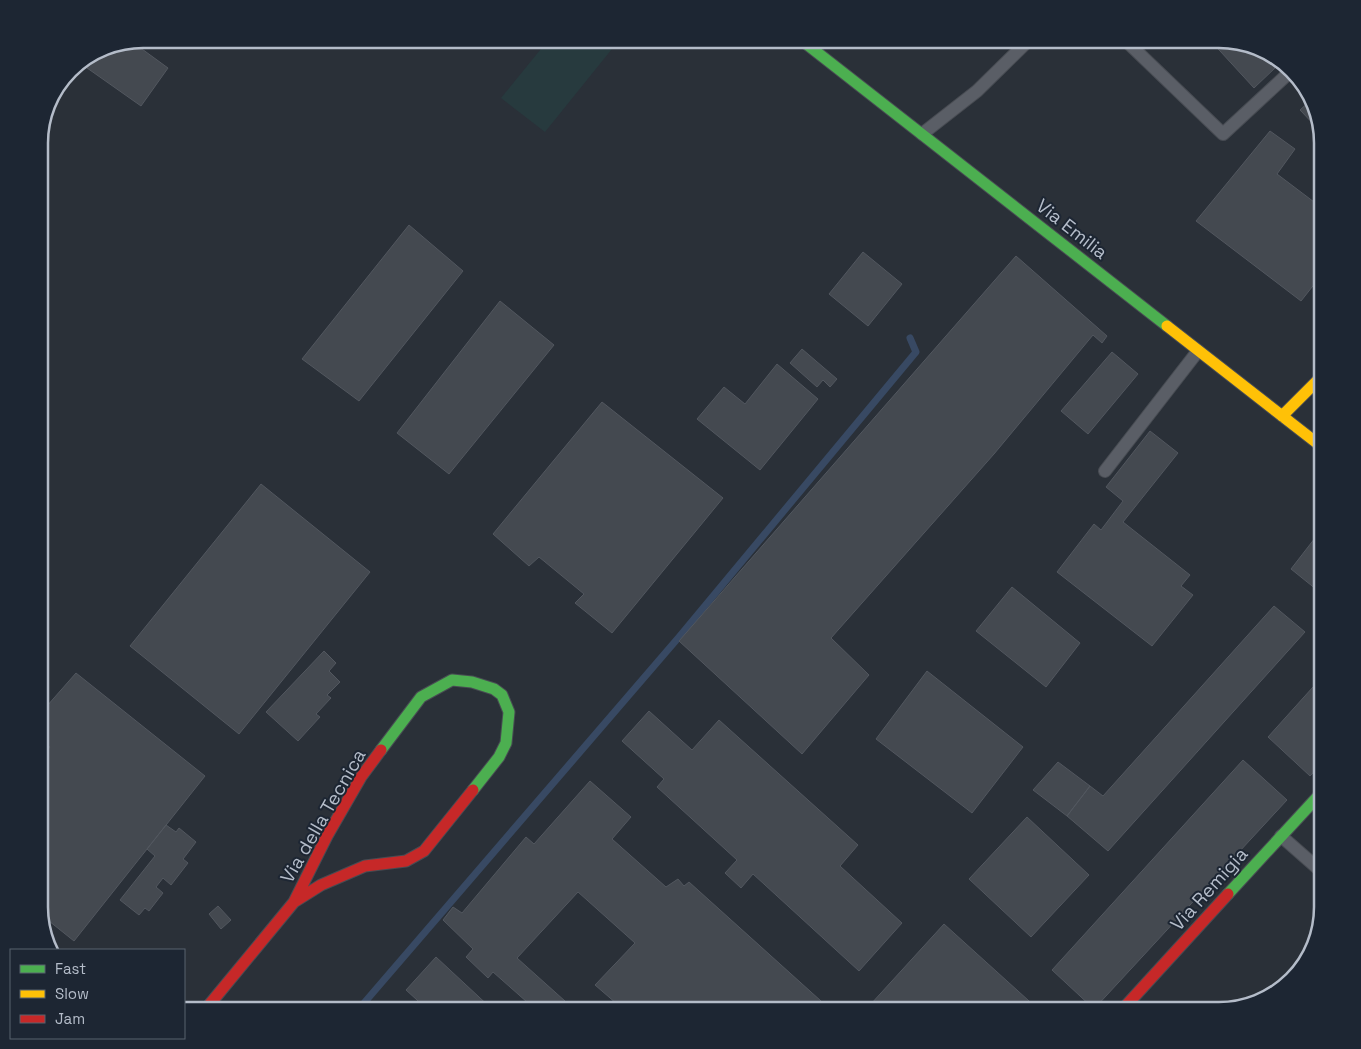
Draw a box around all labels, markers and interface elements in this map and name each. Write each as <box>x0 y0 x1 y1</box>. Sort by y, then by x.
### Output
street label: Via Emilia <box>1031 193 1113 265</box>
street label: Via della Tecnica <box>274 744 372 888</box>
street label: Via Remigia <box>1165 842 1253 936</box>
legend <box>10 949 185 1039</box>
text: Fast <box>55 959 86 978</box>
text: Slow <box>55 984 89 1003</box>
text: Jam <box>55 1009 85 1028</box>

